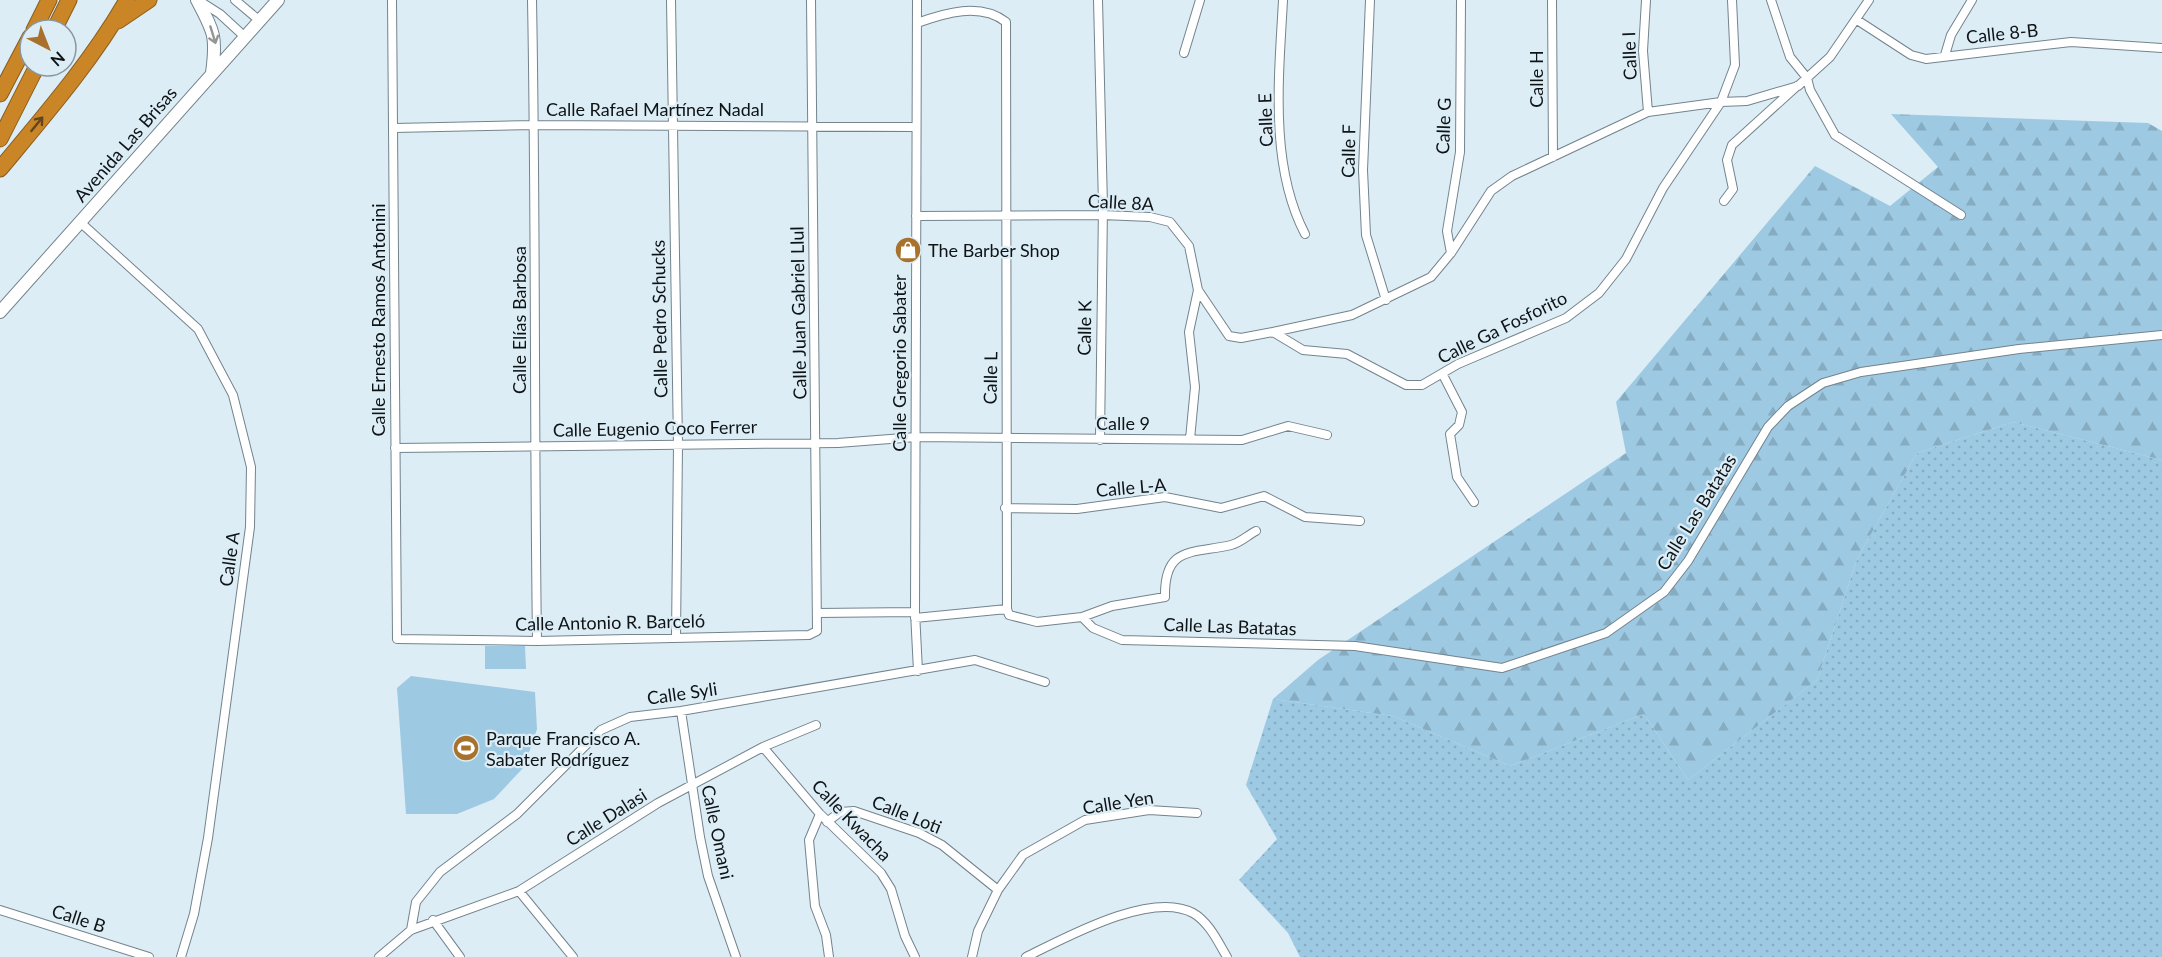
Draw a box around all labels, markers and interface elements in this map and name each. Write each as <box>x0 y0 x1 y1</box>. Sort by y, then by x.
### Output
north arrow <box>18 18 78 78</box>
street label: Calle 8-B <box>1965 18 2039 48</box>
one-way arrow <box>208 25 219 44</box>
street label: Calle I <box>1617 31 1641 81</box>
text: N <box>47 48 69 71</box>
street label: Calle H <box>1525 50 1547 108</box>
street label: Avenida Las Brisas <box>69 82 181 206</box>
street label: Calle E <box>1253 93 1277 147</box>
street label: Calle G <box>1431 97 1455 155</box>
street label: Calle Rafael Martínez Nadal <box>546 98 764 120</box>
one-way arrow <box>31 116 44 132</box>
street label: Calle F <box>1337 124 1359 178</box>
street label: Calle 8A <box>1087 189 1155 215</box>
street label: Calle Ernesto Ramos Antonini <box>367 203 389 437</box>
street label: Calle Juan Gabriel Llul <box>785 226 811 400</box>
shop icon: The Barber Shop <box>893 235 923 265</box>
street label: Calle Pedro Schucks <box>647 239 671 398</box>
place label: The Barber Shop <box>928 239 1060 261</box>
street label: Calle Elías Barbosa <box>508 246 530 394</box>
street label: Calle Gregorio Sabater <box>888 274 910 452</box>
street label: Calle Ga Fosforito <box>1434 286 1570 368</box>
street label: Calle K <box>1073 300 1095 356</box>
street label: Calle L <box>979 351 1001 405</box>
street label: Calle 9 <box>1096 412 1150 434</box>
street label: Calle Eugenio Coco Ferrer <box>553 415 758 441</box>
street label: Calle Las Batatas <box>1651 450 1741 574</box>
street label: Calle L-A <box>1095 473 1168 501</box>
street label: Calle A <box>214 529 244 588</box>
street label: Calle Antonio R. Barceló <box>515 609 705 635</box>
street label: Calle Las Batatas <box>1163 613 1297 639</box>
street label: Calle Syli <box>645 677 719 709</box>
place label: Parque Francisco A. Sabater Rodríguez <box>486 727 641 770</box>
sports icon: Parque Francisco A. Sabater Rodríguez <box>451 733 481 763</box>
street label: Calle Kwacha <box>807 774 897 866</box>
street label: Calle Dalasi <box>561 783 651 851</box>
street label: Calle Omani <box>697 783 739 881</box>
street label: Calle Yen <box>1081 786 1155 818</box>
street label: Calle Loti <box>869 790 945 838</box>
street label: Calle B <box>49 899 109 937</box>

